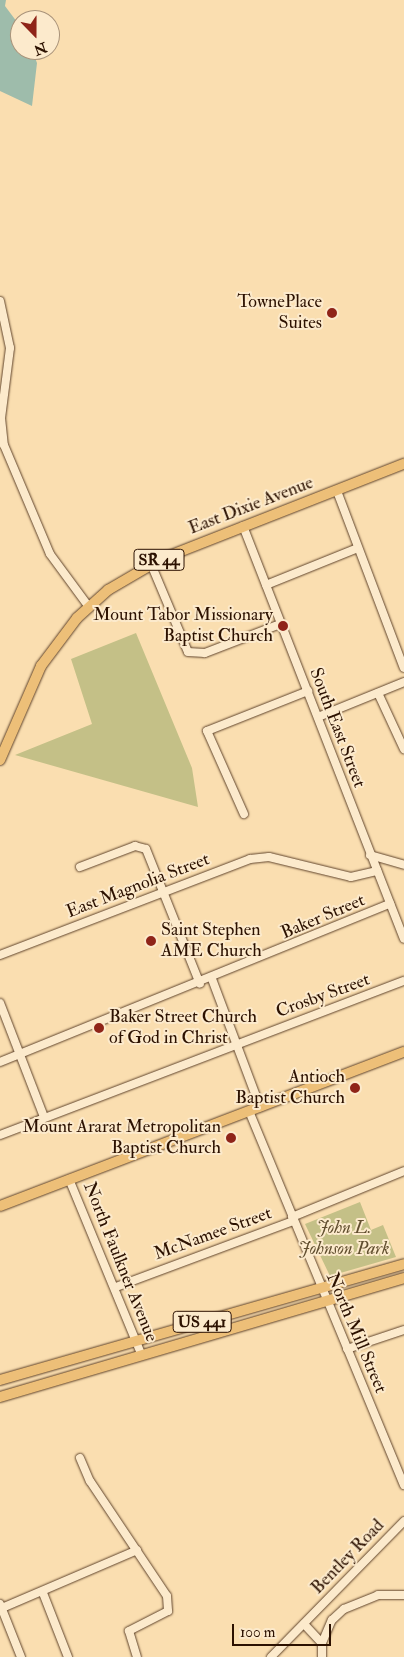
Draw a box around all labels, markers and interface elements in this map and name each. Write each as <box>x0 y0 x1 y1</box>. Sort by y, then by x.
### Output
north arrow <box>10 10 60 60</box>
text: N <box>31 38 49 59</box>
place label: TownePlace Suites <box>237 292 322 334</box>
marker: TownePlace Suites <box>326 307 338 319</box>
street label: East Dixie Avenue <box>186 472 316 540</box>
road number: SR 44 <box>133 546 185 574</box>
place label: Mount Tabor Missionary Baptist Church <box>93 605 273 648</box>
marker: Mount Tabor Missionary Baptist Church <box>277 620 289 632</box>
street label: South East Street <box>304 665 370 791</box>
street label: East Magnolia Street <box>63 849 213 923</box>
street label: Baker Street <box>278 890 368 944</box>
place label: Saint Stephen AME Church <box>161 920 262 962</box>
marker: Saint Stephen AME Church <box>145 935 157 947</box>
street label: Crosby Street <box>273 969 373 1023</box>
place label: Baker Street Church of God in Christ <box>109 1007 257 1050</box>
marker: Baker Street Church of God in Christ <box>93 1022 105 1034</box>
place label: Antioch Baptist Church <box>235 1067 345 1110</box>
marker: Antioch Baptist Church <box>349 1082 361 1094</box>
place label: Mount Ararat Metropolitan Baptist Church <box>23 1117 221 1160</box>
marker: Mount Ararat Metropolitan Baptist Church <box>225 1132 237 1144</box>
street label: North Faulkner Avenue <box>78 1179 162 1345</box>
street label: McNamee Street <box>151 1203 275 1265</box>
park label: John L. Johnson Park <box>299 1218 389 1260</box>
street label: North Mill Street <box>321 1270 391 1396</box>
road number: US 441 <box>172 1308 232 1335</box>
street label: Bentley Road <box>307 1515 389 1599</box>
scale bar <box>234 1614 333 1646</box>
text: 100 m <box>240 1623 275 1642</box>

